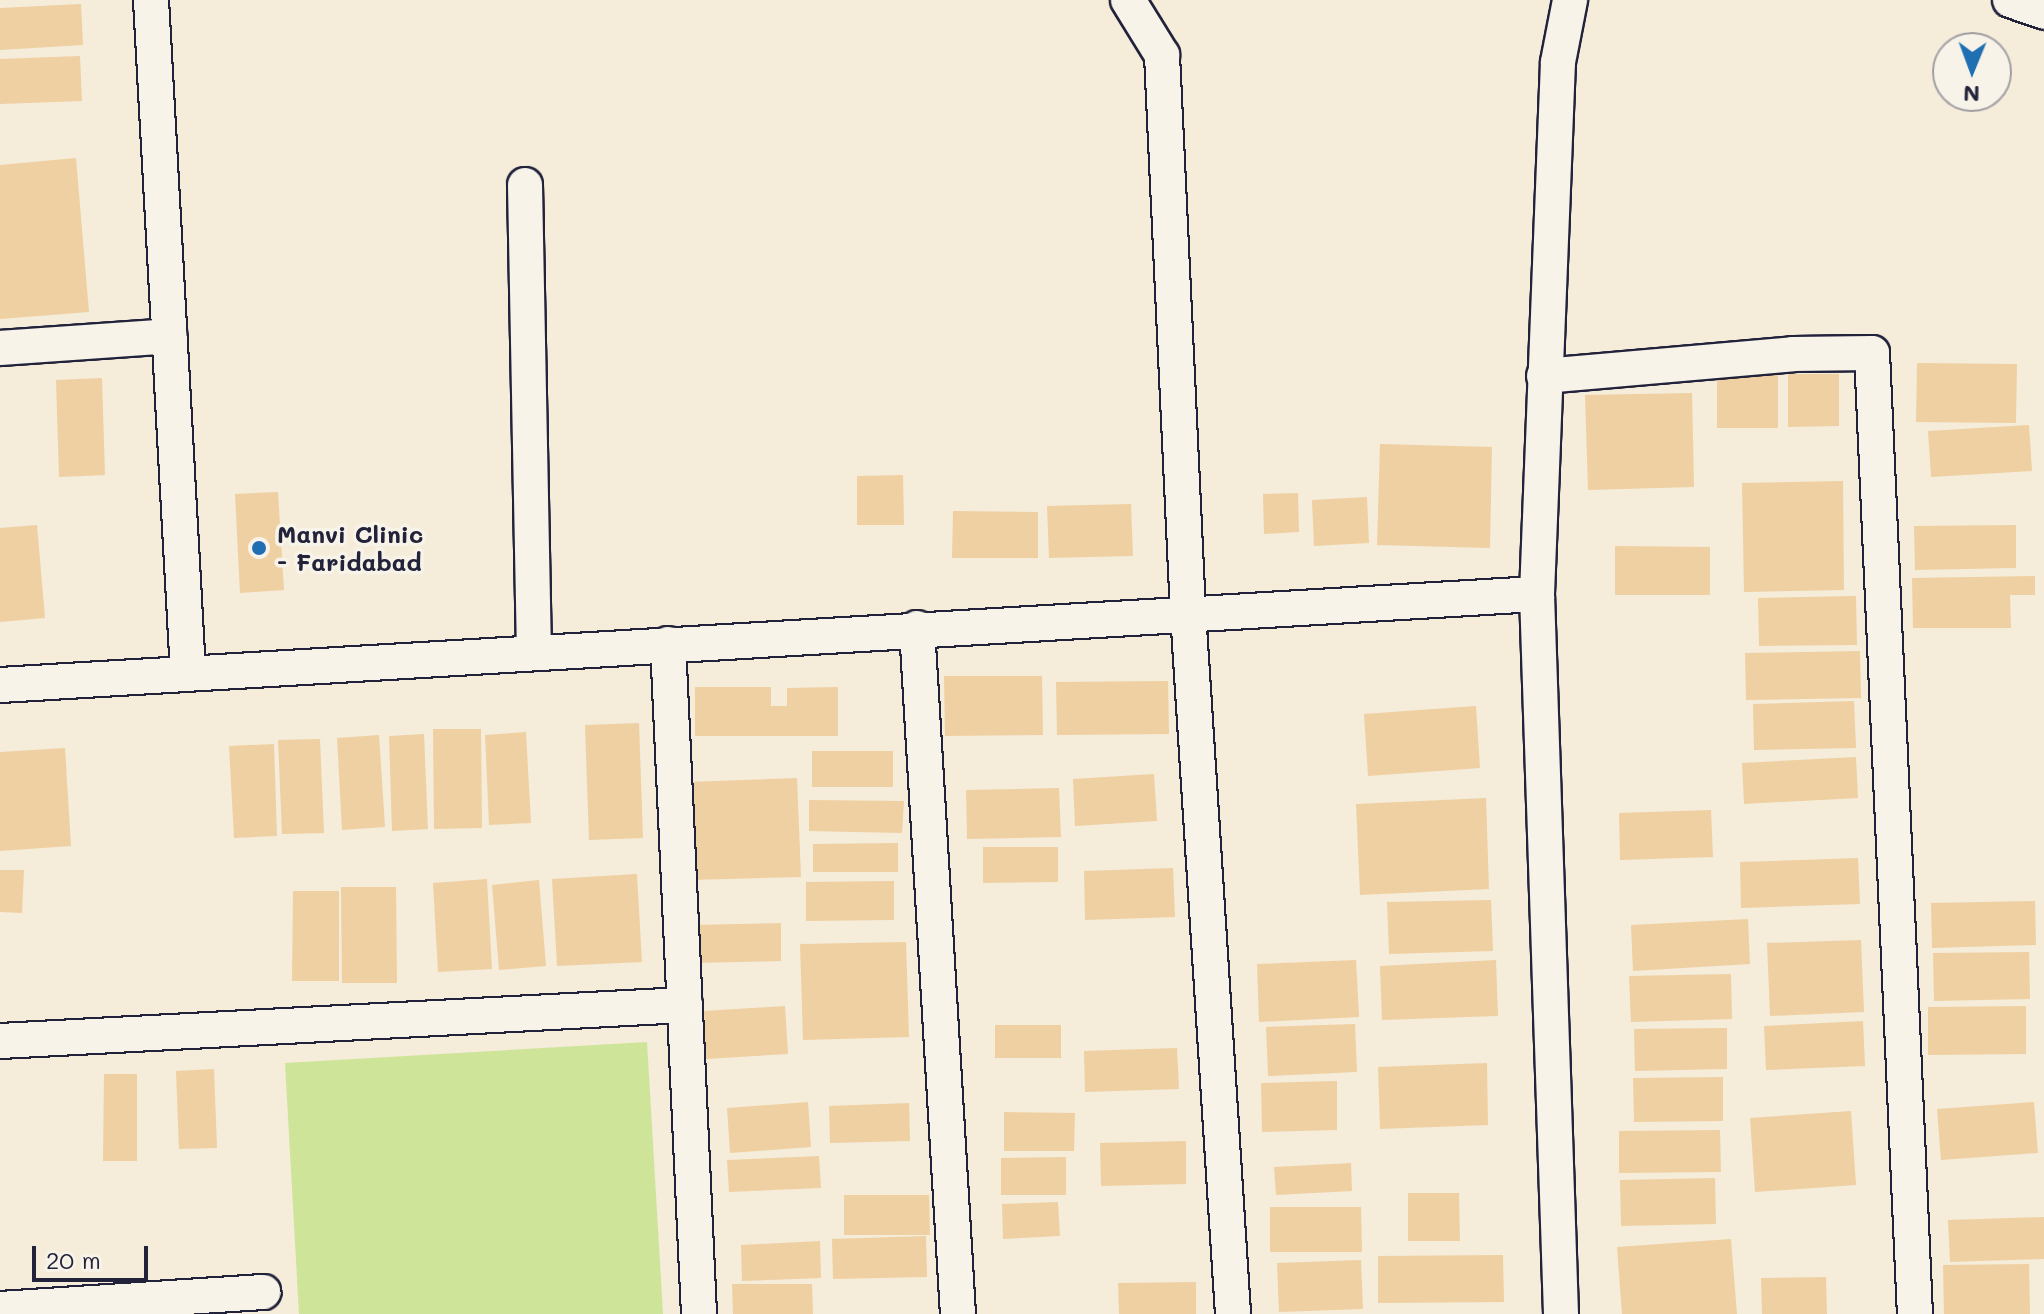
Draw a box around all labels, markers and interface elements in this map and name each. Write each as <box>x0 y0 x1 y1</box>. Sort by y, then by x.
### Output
north arrow <box>1932 32 2012 112</box>
text: N <box>1963 80 1980 109</box>
place label: Manvi Clinic - Faridabad <box>277 520 423 576</box>
marker: Manvi Clinic - Faridabad <box>248 537 270 559</box>
scale bar <box>36 1230 152 1280</box>
text: 20 m <box>46 1244 101 1275</box>

